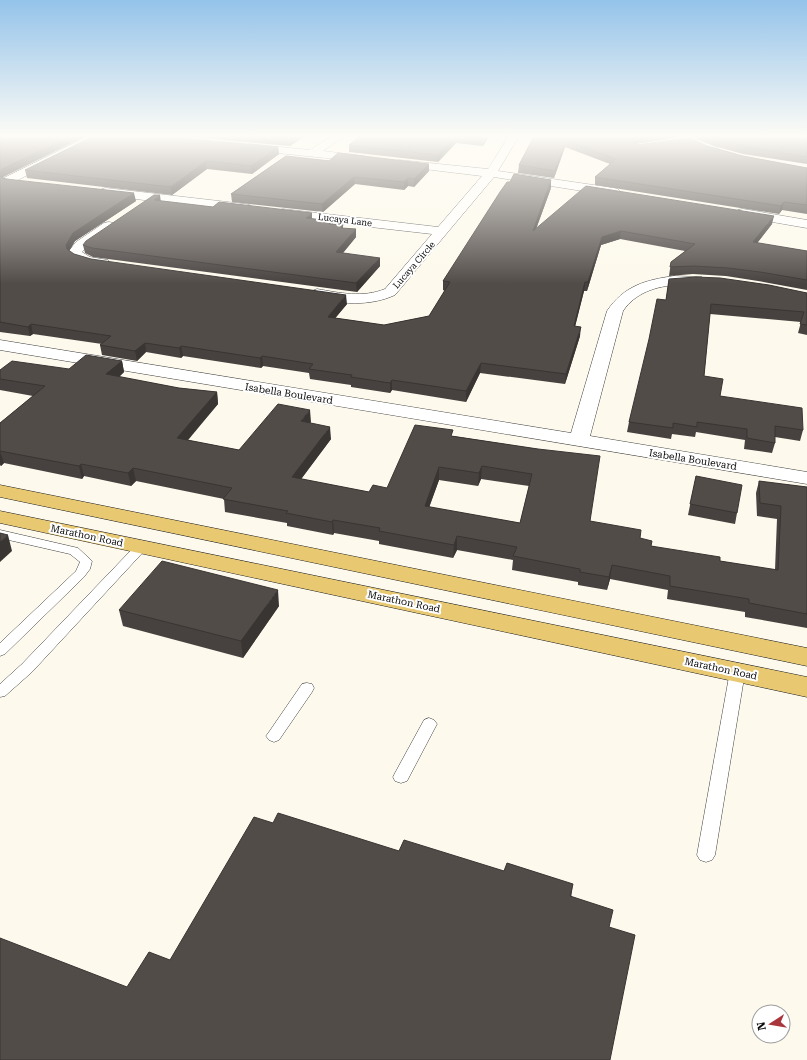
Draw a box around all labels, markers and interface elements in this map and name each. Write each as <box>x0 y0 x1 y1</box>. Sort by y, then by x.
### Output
street label: Lucaya Lane <box>317 212 373 228</box>
street label: Lucaya Circle <box>391 239 437 291</box>
street label: Isabella Boulevard <box>244 381 334 406</box>
street label: Isabella Boulevard <box>648 447 738 472</box>
street label: Marathon Road <box>50 522 125 549</box>
street label: Marathon Road <box>367 588 442 615</box>
street label: Marathon Road <box>684 655 759 682</box>
north arrow <box>751 1004 791 1044</box>
text: N <box>754 1020 769 1031</box>

